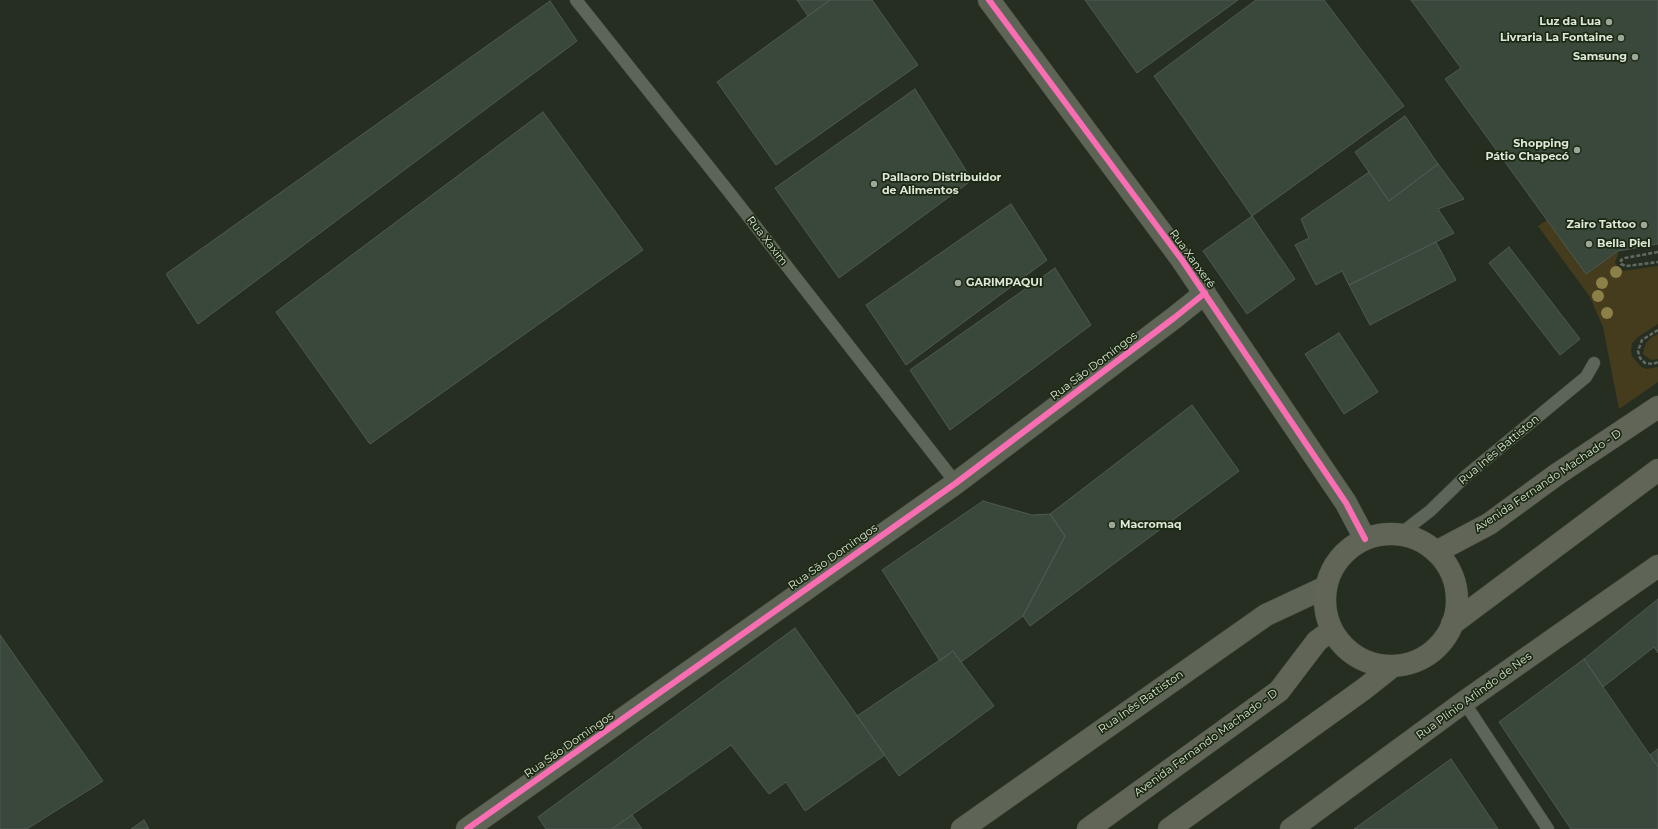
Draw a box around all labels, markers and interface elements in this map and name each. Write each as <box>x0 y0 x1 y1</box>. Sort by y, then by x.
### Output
place label: Luz da Lua <box>1539 15 1601 29</box>
marker: Luz da Lua <box>1604 17 1614 27</box>
place label: Livraria La Fontaine <box>1500 31 1613 45</box>
marker: Livraria La Fontaine <box>1616 33 1626 43</box>
place label: Samsung <box>1573 50 1627 64</box>
marker: Samsung <box>1630 52 1640 62</box>
place label: Shopping Pátio Chapecó <box>1485 137 1569 163</box>
marker: Shopping Pátio Chapecó <box>1572 145 1582 155</box>
place label: Pallaoro Distribuidor de Alimentos <box>882 171 1001 197</box>
marker: Pallaoro Distribuidor de Alimentos <box>869 179 879 189</box>
street label: Rua Xaxim <box>744 214 790 268</box>
place label: Zairo Tattoo <box>1567 218 1636 232</box>
marker: Zairo Tattoo <box>1639 220 1649 230</box>
street label: Rua Xanxerê <box>1166 227 1218 291</box>
place label: Bella Piel <box>1597 237 1650 251</box>
marker: Bella Piel <box>1584 239 1594 249</box>
place label: GARIMPAQUI <box>966 276 1043 290</box>
marker: GARIMPAQUI <box>953 278 963 288</box>
street label: Rua São Domingos <box>1048 329 1140 403</box>
street label: Rua Inês Battiston <box>1456 413 1542 487</box>
street label: Avenida Fernando Machado - D <box>1472 427 1624 535</box>
place label: Macromaq <box>1120 518 1182 532</box>
marker: Macromaq <box>1107 520 1117 530</box>
street label: Rua São Domingos <box>786 521 880 593</box>
street label: Rua Plínio Arlindo de Nes <box>1414 650 1534 742</box>
street label: Rua Inês Battiston <box>1096 668 1186 736</box>
street label: Avenida Fernando Machado - D <box>1132 687 1280 799</box>
street label: Rua São Domingos <box>522 709 616 781</box>

